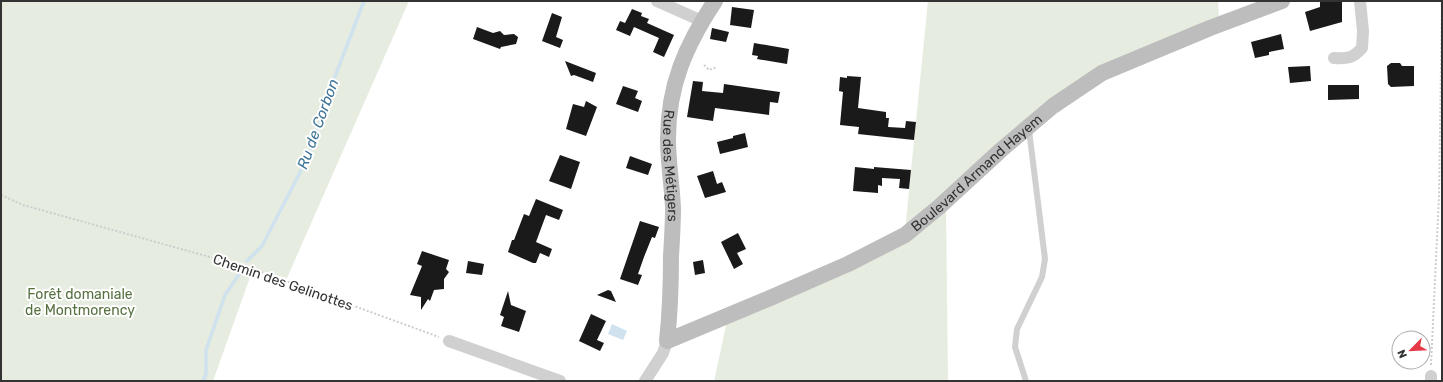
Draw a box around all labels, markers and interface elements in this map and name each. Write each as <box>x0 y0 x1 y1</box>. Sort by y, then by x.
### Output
water label: Ru de Corbon <box>293 77 343 171</box>
street label: Rue des Métigers <box>659 109 681 222</box>
street label: Boulevard Armand Hayem <box>908 111 1046 235</box>
street label: Chemin des Gelinottes <box>211 251 355 314</box>
park label: Forêt domaniale de Montmorency <box>25 286 135 319</box>
north arrow <box>1391 330 1431 370</box>
text: N <box>1395 348 1410 360</box>

